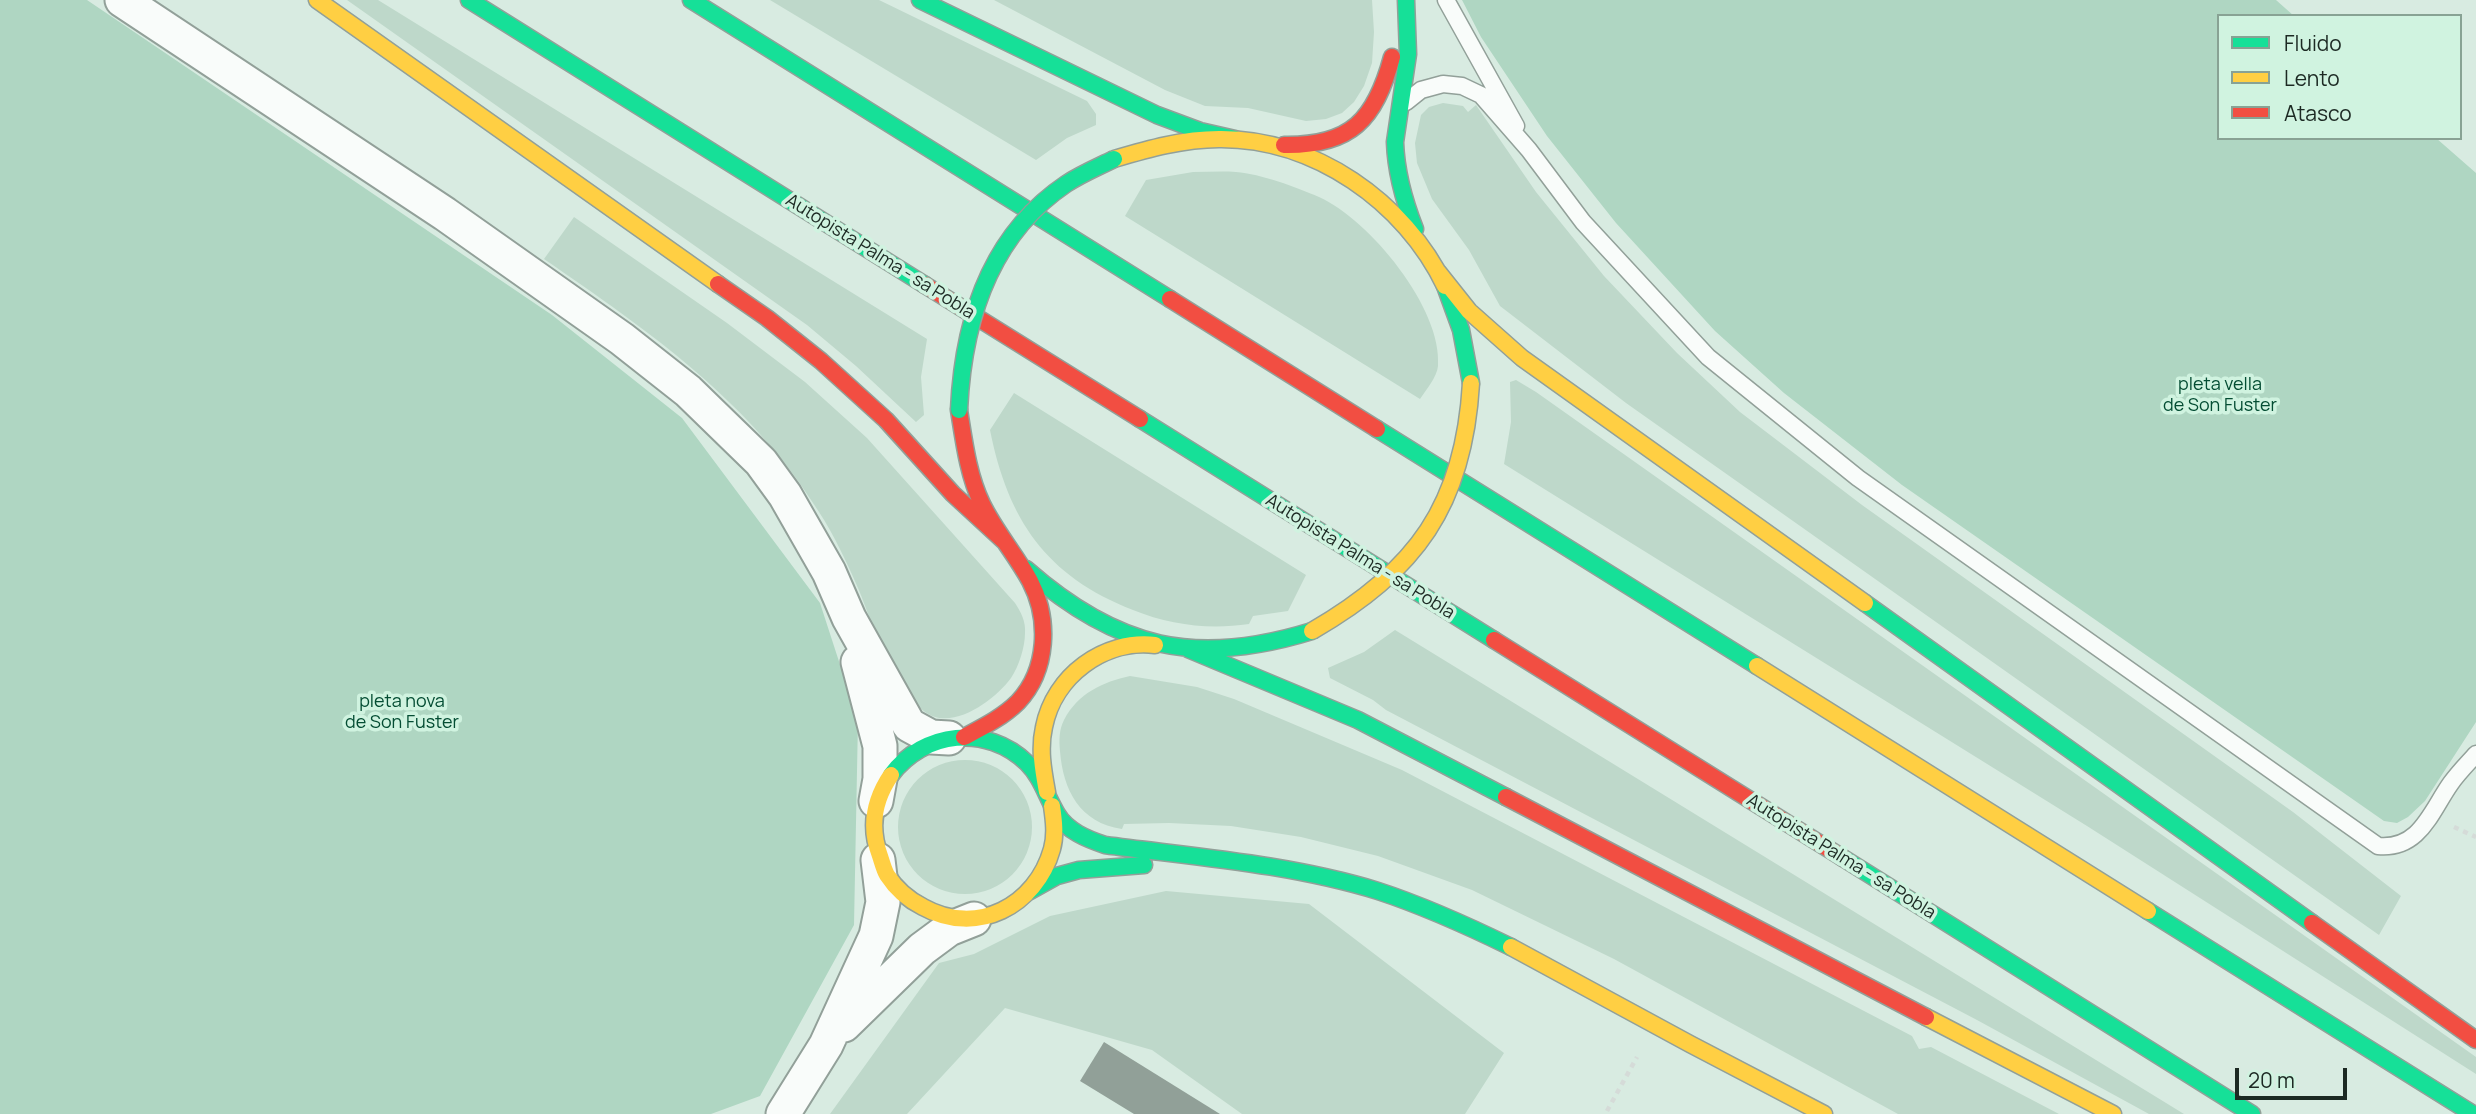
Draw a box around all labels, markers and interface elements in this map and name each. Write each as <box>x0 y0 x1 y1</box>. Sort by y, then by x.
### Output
legend <box>2217 14 2462 140</box>
text: Fluido <box>2284 29 2342 57</box>
text: Lento <box>2284 64 2340 92</box>
text: Atasco <box>2284 99 2352 127</box>
street label: Autopista Palma - sa Pobla <box>782 190 978 324</box>
park label: pleta vella de Son Fuster <box>2163 374 2277 416</box>
street label: Autopista Palma - sa Pobla <box>1262 490 1458 624</box>
park label: pleta nova de Son Fuster <box>345 691 459 734</box>
street label: Autopista Palma - sa Pobla <box>1743 790 1939 924</box>
scale bar <box>2238 1054 2350 1098</box>
text: 20 m <box>2248 1066 2295 1094</box>

